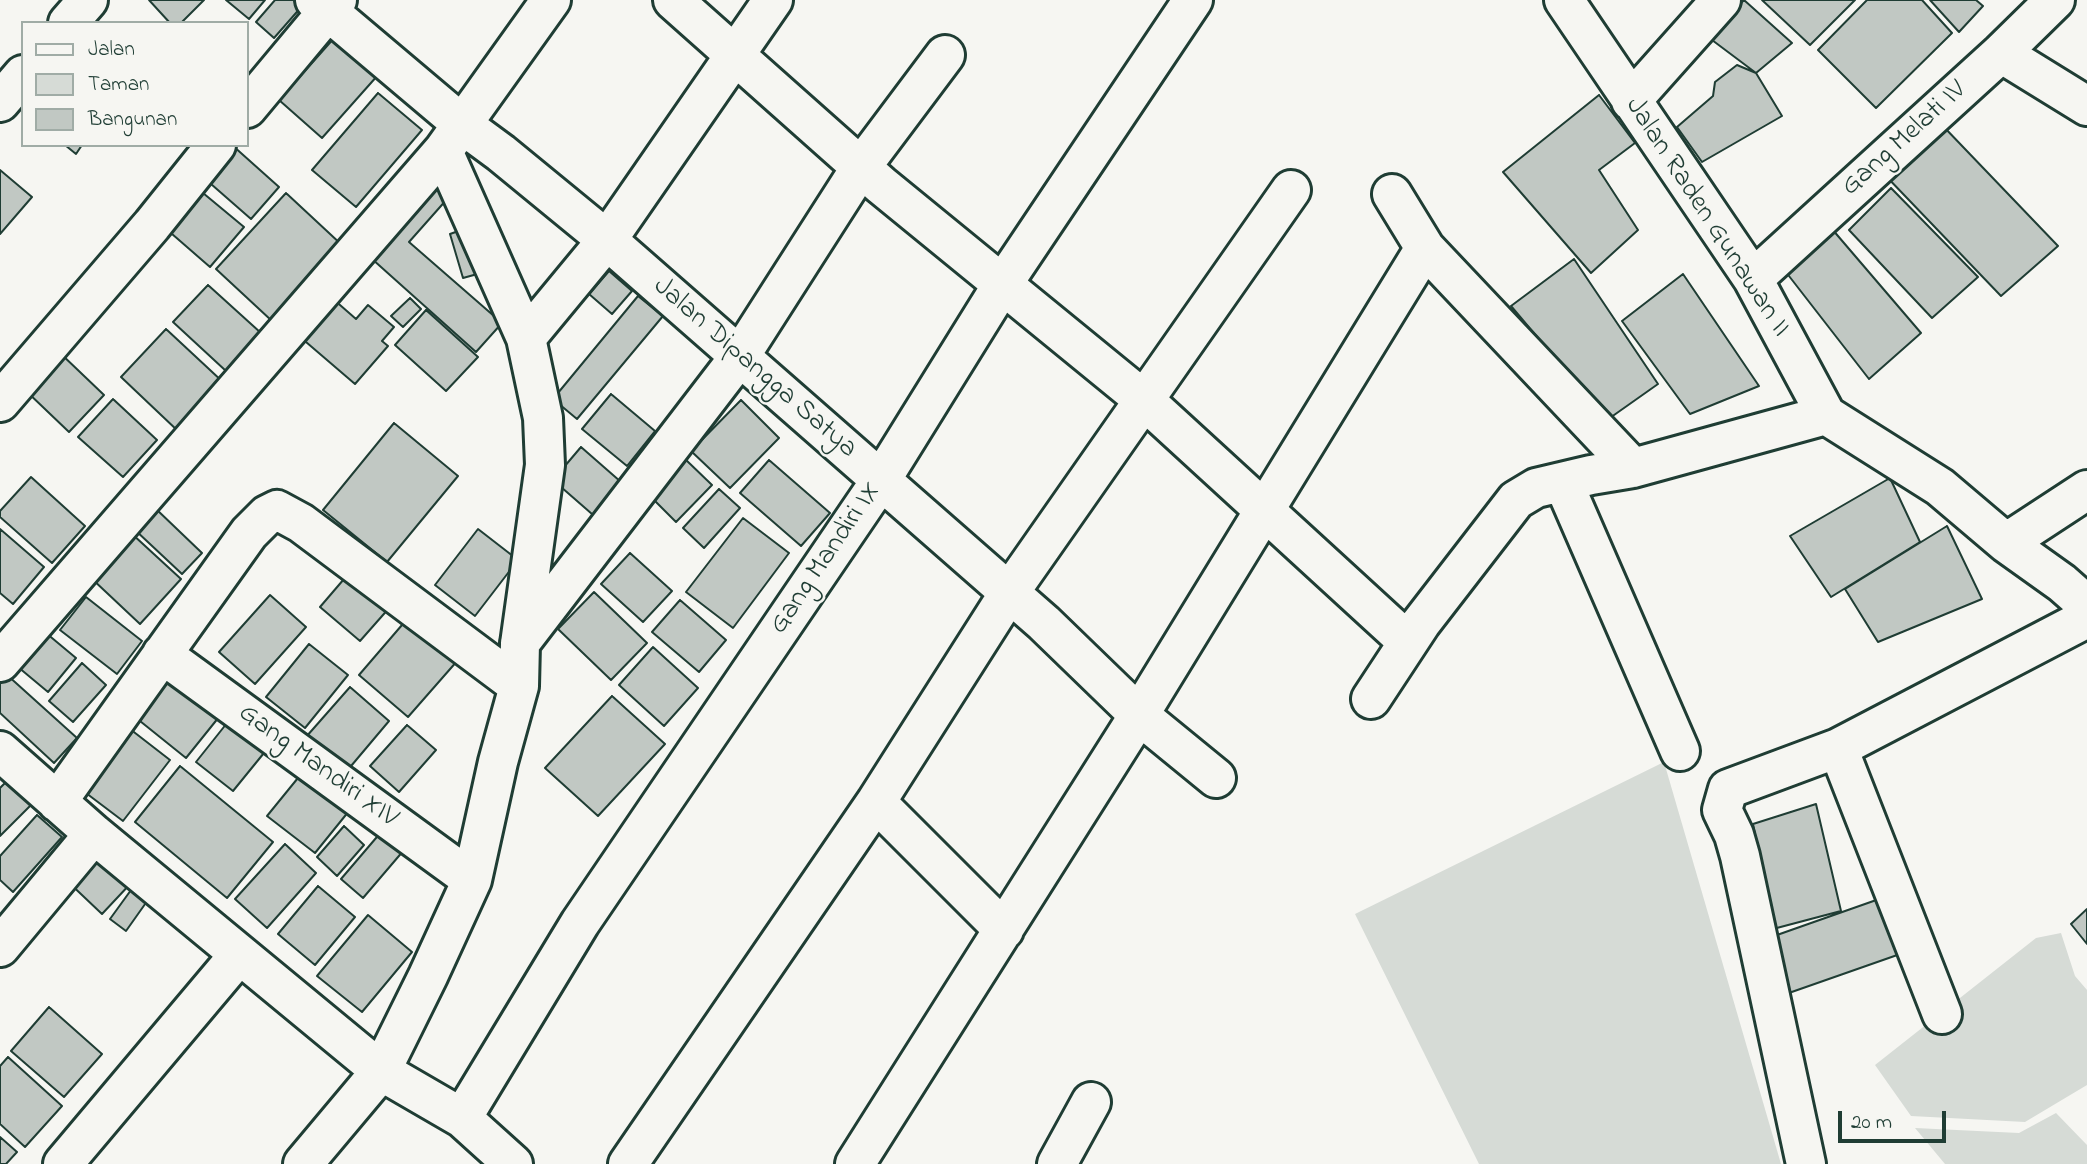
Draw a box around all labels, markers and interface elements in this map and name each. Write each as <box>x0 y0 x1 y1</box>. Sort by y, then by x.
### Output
legend <box>21 21 248 147</box>
text: Jalan <box>88 35 135 65</box>
text: Taman <box>88 70 149 100</box>
street label: Gang Melati IV <box>1836 75 1974 205</box>
street label: Jalan Raden Gunawan II <box>1616 92 1796 344</box>
text: Bangunan <box>88 105 177 135</box>
street label: Jalan Dipangga Satya <box>645 271 863 467</box>
street label: Gang Mandiri IX <box>764 477 890 641</box>
street label: Gang Mandiri XIV <box>231 698 403 836</box>
scale bar <box>1842 1098 1951 1142</box>
text: 20 m <box>1851 1108 1892 1138</box>

